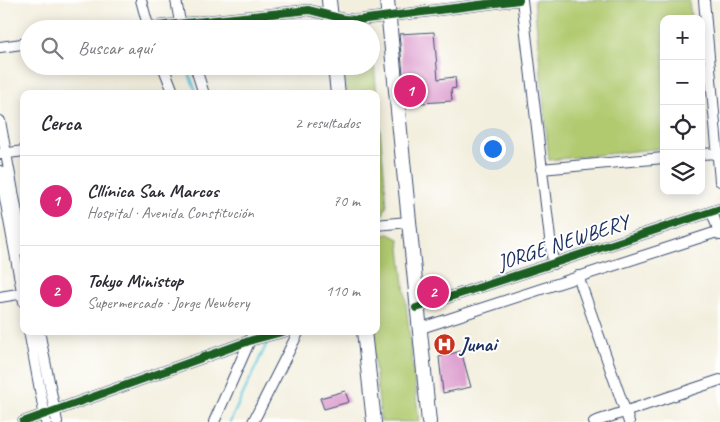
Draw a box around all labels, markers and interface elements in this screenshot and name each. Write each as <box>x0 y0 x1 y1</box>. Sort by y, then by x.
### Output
map controls <box>660 15 705 195</box>
button: + <box>660 15 705 60</box>
search box <box>20 20 380 75</box>
icon: search <box>38 34 66 62</box>
text: Buscar aquí <box>78 36 152 60</box>
button: − <box>660 60 705 105</box>
pin: 1 <box>394 72 426 110</box>
button: locate <box>660 105 705 150</box>
text: Cerca <box>40 110 81 136</box>
text: 2 resultados <box>295 113 360 133</box>
your location <box>480 136 506 162</box>
button: layers <box>660 150 705 195</box>
text: Cllínica San Marcos <box>87 179 218 203</box>
text: 1 <box>52 191 60 211</box>
text: 70 m <box>333 191 360 211</box>
text: Hospital · Avenida Constitución <box>87 203 254 223</box>
street label: JORGE NEWBERY <box>493 207 635 276</box>
text: Tokyo Ministop <box>87 269 183 293</box>
pin: 2 <box>417 273 449 311</box>
text: 2 <box>52 281 60 301</box>
text: 110 m <box>326 281 360 301</box>
text: Supermercado · Jorge Newbery <box>87 293 249 313</box>
place label: Junai <box>458 331 499 357</box>
hospital icon: Junai <box>432 332 456 356</box>

